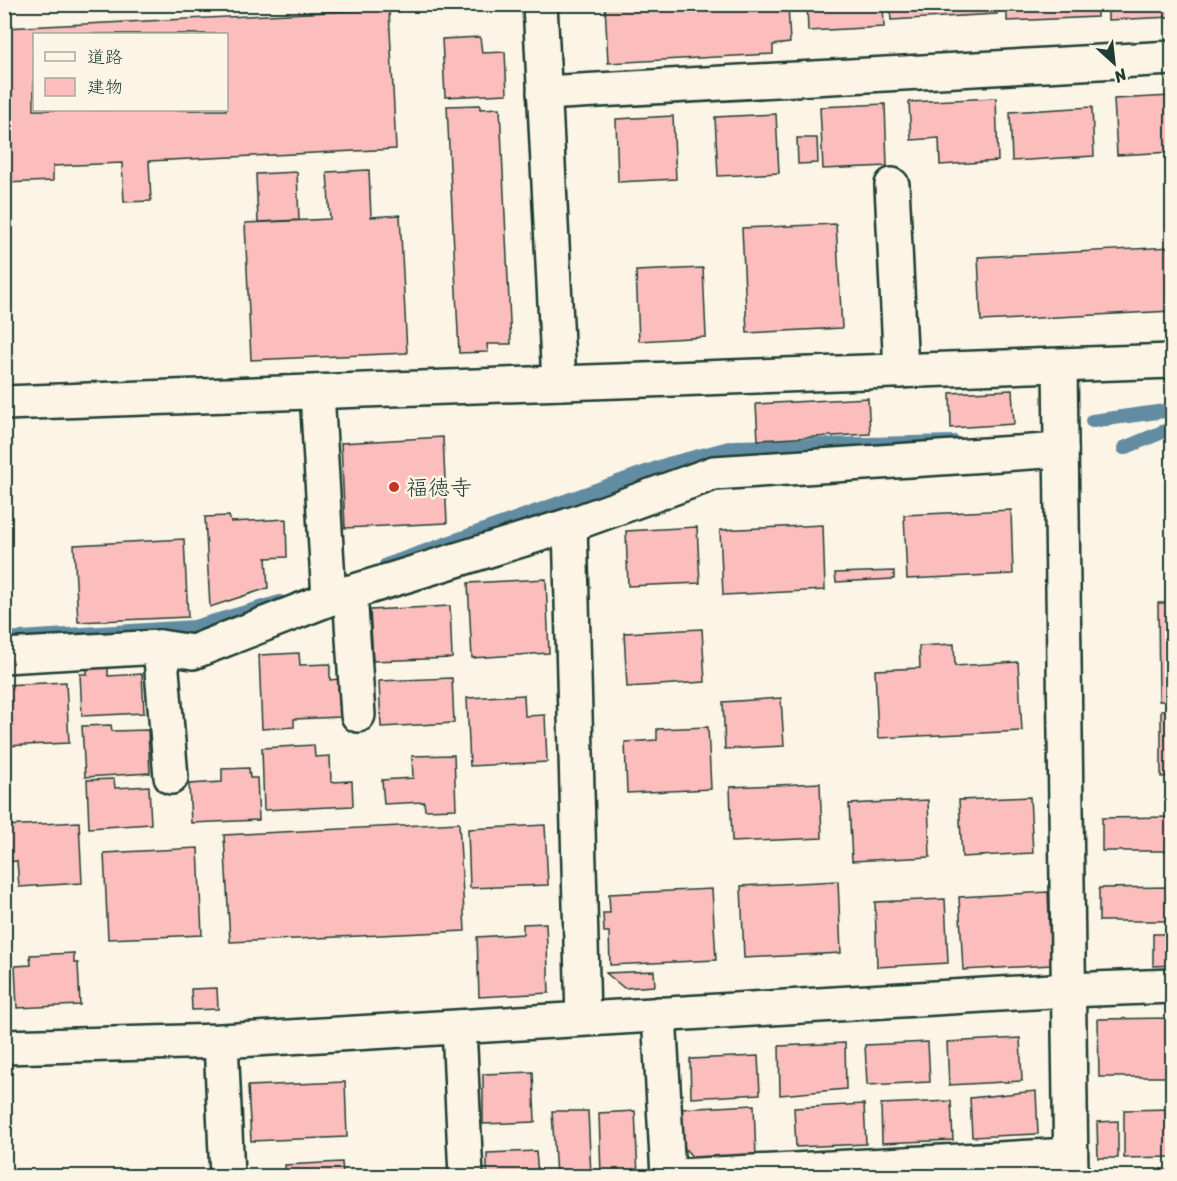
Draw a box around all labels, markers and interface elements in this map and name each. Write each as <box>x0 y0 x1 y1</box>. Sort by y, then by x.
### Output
legend <box>33 33 228 111</box>
north arrow <box>1084 33 1144 93</box>
text: 道路 <box>87 41 123 73</box>
text: N <box>1108 60 1133 92</box>
text: 建物 <box>87 71 123 103</box>
place label: 福徳寺 <box>406 468 472 507</box>
marker: 福徳寺 <box>387 480 401 494</box>

